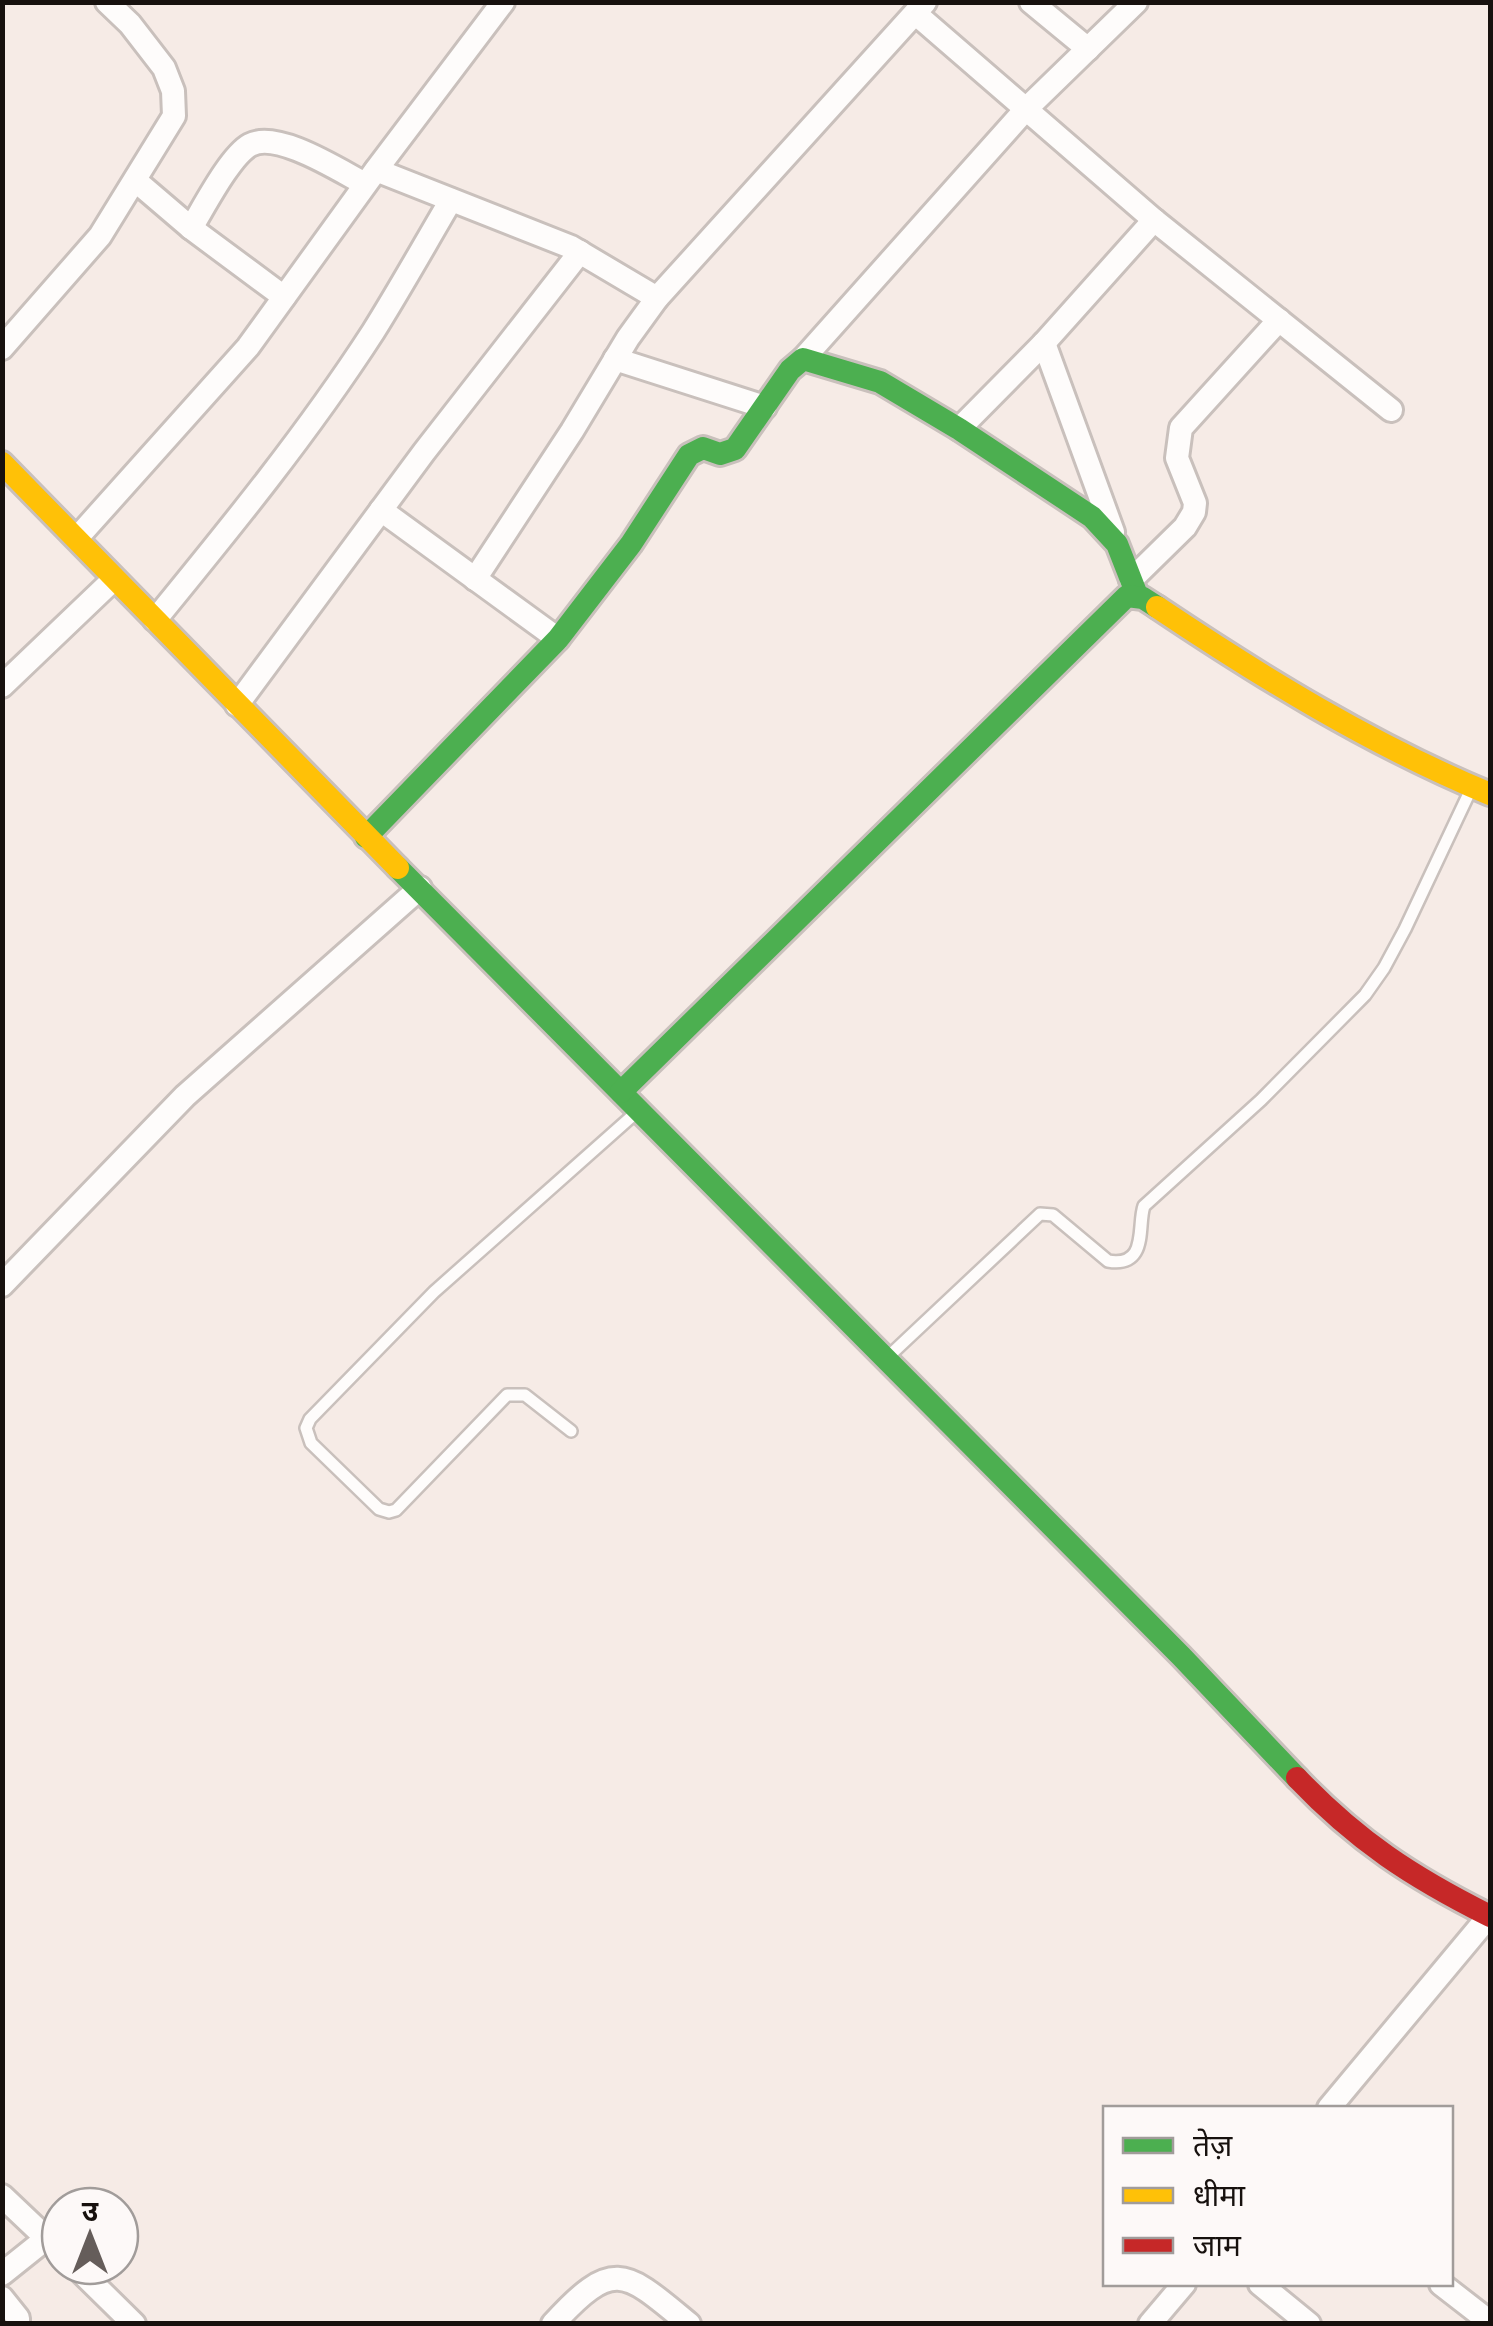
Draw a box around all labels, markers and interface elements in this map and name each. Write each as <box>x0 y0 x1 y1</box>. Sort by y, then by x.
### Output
legend <box>1103 2106 1453 2286</box>
text: तेज़ <box>1193 2128 1233 2167</box>
text: धीमा <box>1193 2179 1246 2217</box>
north arrow <box>40 2186 140 2286</box>
text: उ <box>82 2196 99 2232</box>
text: जाम <box>1193 2230 1242 2267</box>

